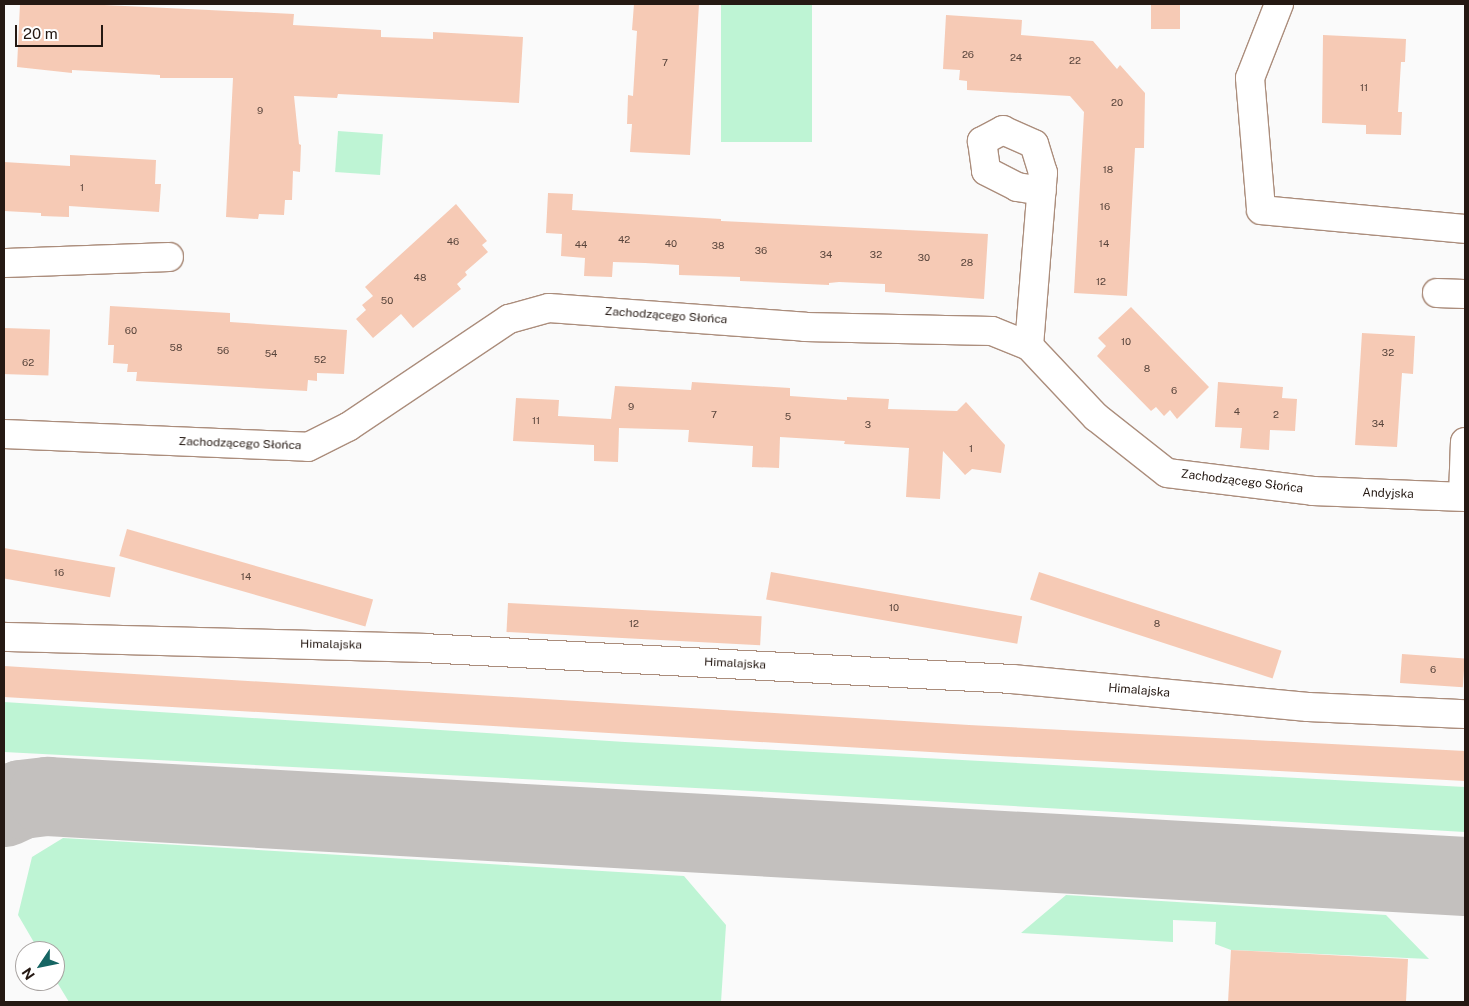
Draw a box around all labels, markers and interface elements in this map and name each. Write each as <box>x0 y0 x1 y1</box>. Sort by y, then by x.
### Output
scale bar <box>18 15 105 47</box>
text: 20 m <box>23 25 58 42</box>
house number: 26 <box>962 49 974 61</box>
house number: 24 <box>1010 52 1022 64</box>
house number: 22 <box>1069 55 1081 67</box>
house number: 7 <box>662 57 668 69</box>
house number: 11 <box>1360 82 1368 94</box>
house number: 20 <box>1111 97 1123 109</box>
house number: 9 <box>257 105 263 117</box>
house number: 18 <box>1103 164 1113 176</box>
house number: 1 <box>80 182 84 194</box>
house number: 16 <box>1100 201 1110 213</box>
house number: 42 <box>618 234 630 246</box>
house number: 46 <box>447 236 459 248</box>
house number: 40 <box>665 238 677 250</box>
house number: 14 <box>1099 238 1109 250</box>
house number: 44 <box>575 239 587 251</box>
house number: 38 <box>712 240 724 252</box>
house number: 36 <box>755 245 767 257</box>
house number: 34 <box>820 249 832 261</box>
house number: 32 <box>870 249 882 261</box>
house number: 30 <box>918 252 930 264</box>
house number: 28 <box>961 257 973 269</box>
house number: 48 <box>414 272 426 284</box>
house number: 12 <box>1096 276 1106 288</box>
house number: 50 <box>381 295 393 307</box>
street label: Zachodzącego Słońca <box>604 305 728 327</box>
house number: 60 <box>125 325 137 337</box>
house number: 10 <box>1121 336 1131 348</box>
house number: 58 <box>170 342 182 354</box>
house number: 56 <box>217 345 229 357</box>
house number: 32 <box>1382 347 1394 359</box>
house number: 54 <box>265 348 277 360</box>
house number: 52 <box>314 354 326 366</box>
house number: 62 <box>22 357 34 369</box>
house number: 8 <box>1144 363 1150 375</box>
house number: 6 <box>1171 385 1177 397</box>
house number: 9 <box>628 401 634 413</box>
house number: 4 <box>1234 406 1240 418</box>
house number: 7 <box>711 409 717 421</box>
house number: 2 <box>1273 409 1279 421</box>
house number: 5 <box>785 411 791 423</box>
house number: 11 <box>532 415 540 427</box>
house number: 34 <box>1372 418 1384 430</box>
house number: 3 <box>865 419 871 431</box>
street label: Zachodzącego Słońca <box>178 435 302 453</box>
house number: 1 <box>969 443 973 455</box>
street label: Zachodzącego Słońca <box>1180 467 1304 497</box>
street label: Andyjska <box>1362 486 1414 502</box>
house number: 16 <box>54 567 64 579</box>
house number: 14 <box>241 571 251 583</box>
house number: 10 <box>889 602 899 614</box>
house number: 12 <box>629 618 639 630</box>
house number: 8 <box>1154 618 1160 630</box>
street label: Himalajska <box>300 637 362 653</box>
street label: Himalajska <box>704 655 766 673</box>
house number: 6 <box>1430 664 1436 676</box>
street label: Himalajska <box>1108 681 1170 701</box>
north arrow <box>15 941 65 991</box>
text: N <box>19 965 38 983</box>

